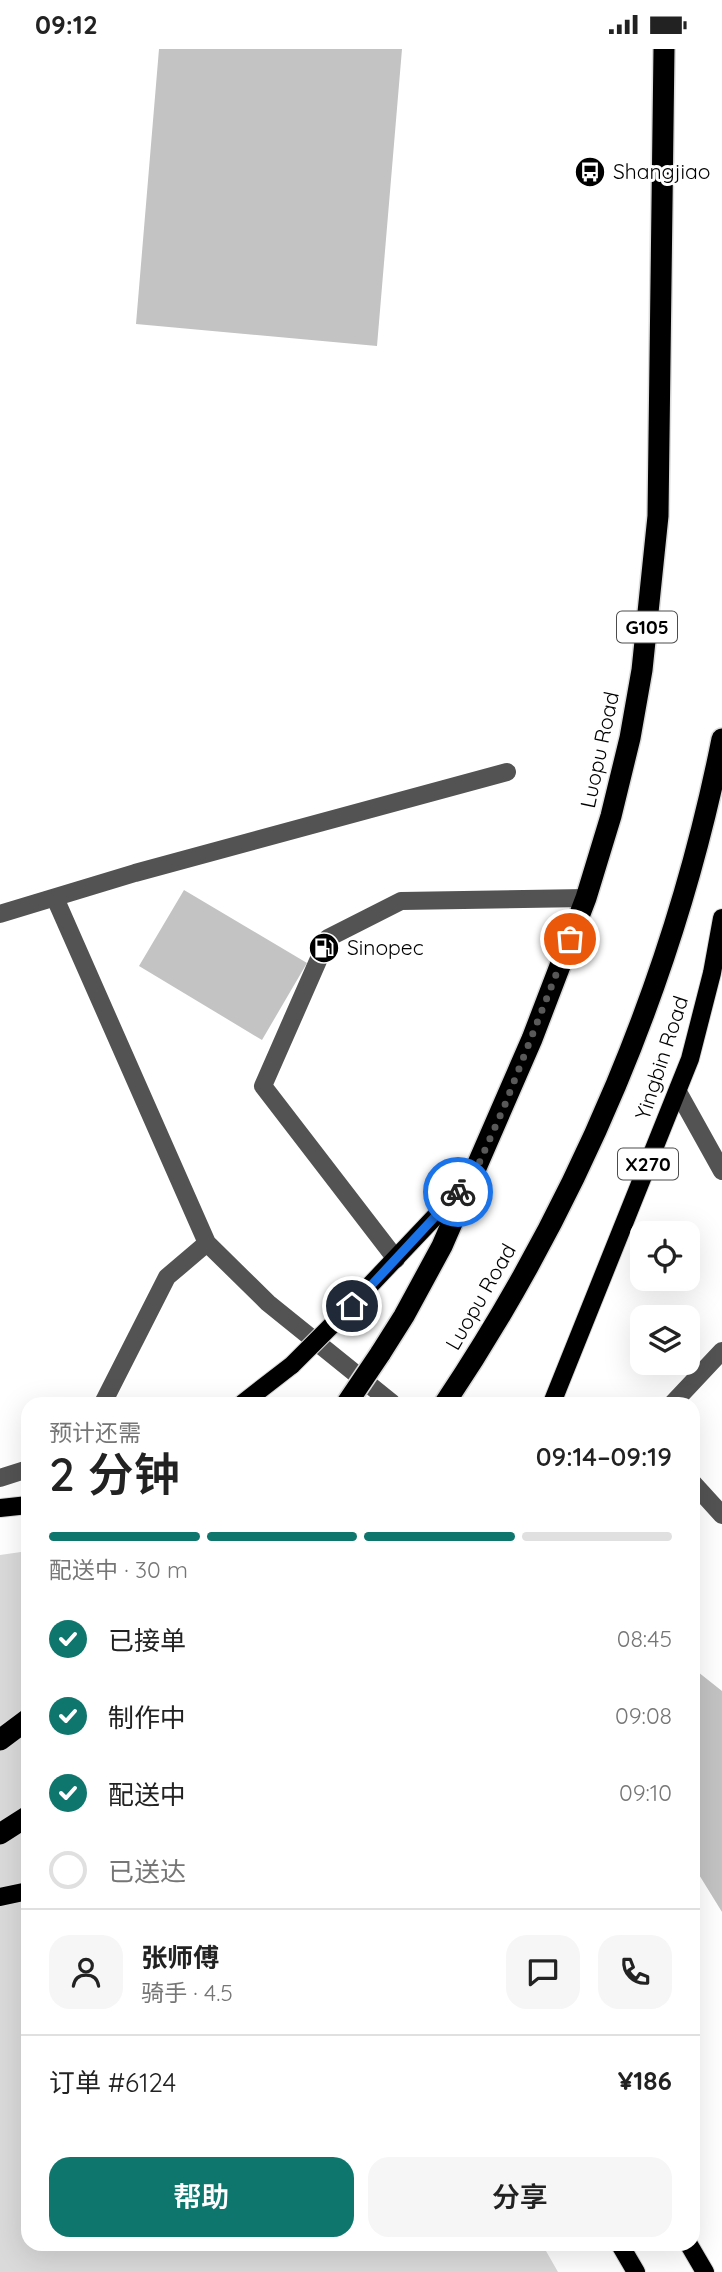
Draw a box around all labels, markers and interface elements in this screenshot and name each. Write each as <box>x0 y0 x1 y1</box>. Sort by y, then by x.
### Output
text: 09:12 <box>35 8 98 41</box>
bus stop icon: Shangjiao <box>573 155 607 189</box>
place label: Shangjiao <box>613 158 710 184</box>
road number: G105 <box>617 611 677 643</box>
street label: Luopu Road <box>574 689 624 810</box>
pin <box>540 909 600 969</box>
icon: bag <box>551 920 589 958</box>
fuel station icon: Sinopec <box>307 931 341 965</box>
place label: Sinopec <box>347 934 424 960</box>
street label: Yingbin Road <box>629 992 693 1123</box>
road number: X270 <box>618 1149 678 1179</box>
courier <box>423 1157 493 1227</box>
icon: bike <box>439 1173 477 1211</box>
map controls <box>630 1221 700 1375</box>
button: locate <box>630 1221 700 1291</box>
street label: Luopu Road <box>439 1239 521 1354</box>
pin <box>322 1276 382 1336</box>
icon: home <box>333 1287 371 1325</box>
button: layers <box>630 1305 700 1375</box>
text: 预计还需 <box>49 1418 141 1447</box>
text: 09:14–09:19 <box>536 1440 672 1473</box>
text: 2 分钟 <box>49 1445 180 1503</box>
text: 配送中 · 30 m <box>49 1555 188 1584</box>
icon: check <box>49 1620 87 1658</box>
text: 已接单 <box>108 1624 186 1657</box>
text: 08:45 <box>617 1624 672 1653</box>
icon: check <box>49 1697 87 1735</box>
text: 制作中 <box>108 1701 186 1734</box>
text: 09:08 <box>615 1701 672 1730</box>
icon: check <box>49 1774 87 1812</box>
text: 配送中 <box>108 1778 186 1811</box>
text: 09:10 <box>619 1778 672 1807</box>
text: 已送达 <box>108 1855 186 1888</box>
button: person <box>49 1935 123 2009</box>
button: chat <box>506 1935 580 2009</box>
button: phone <box>598 1935 672 2009</box>
text: 张师傅 <box>141 1941 219 1974</box>
text: 骑手 · 4.5 <box>141 1978 233 2007</box>
text: ¥186 <box>618 2064 672 2097</box>
text: 订单 #6124 <box>49 2066 176 2099</box>
button: 帮助 <box>49 2157 354 2237</box>
button: 分享 <box>368 2157 672 2237</box>

